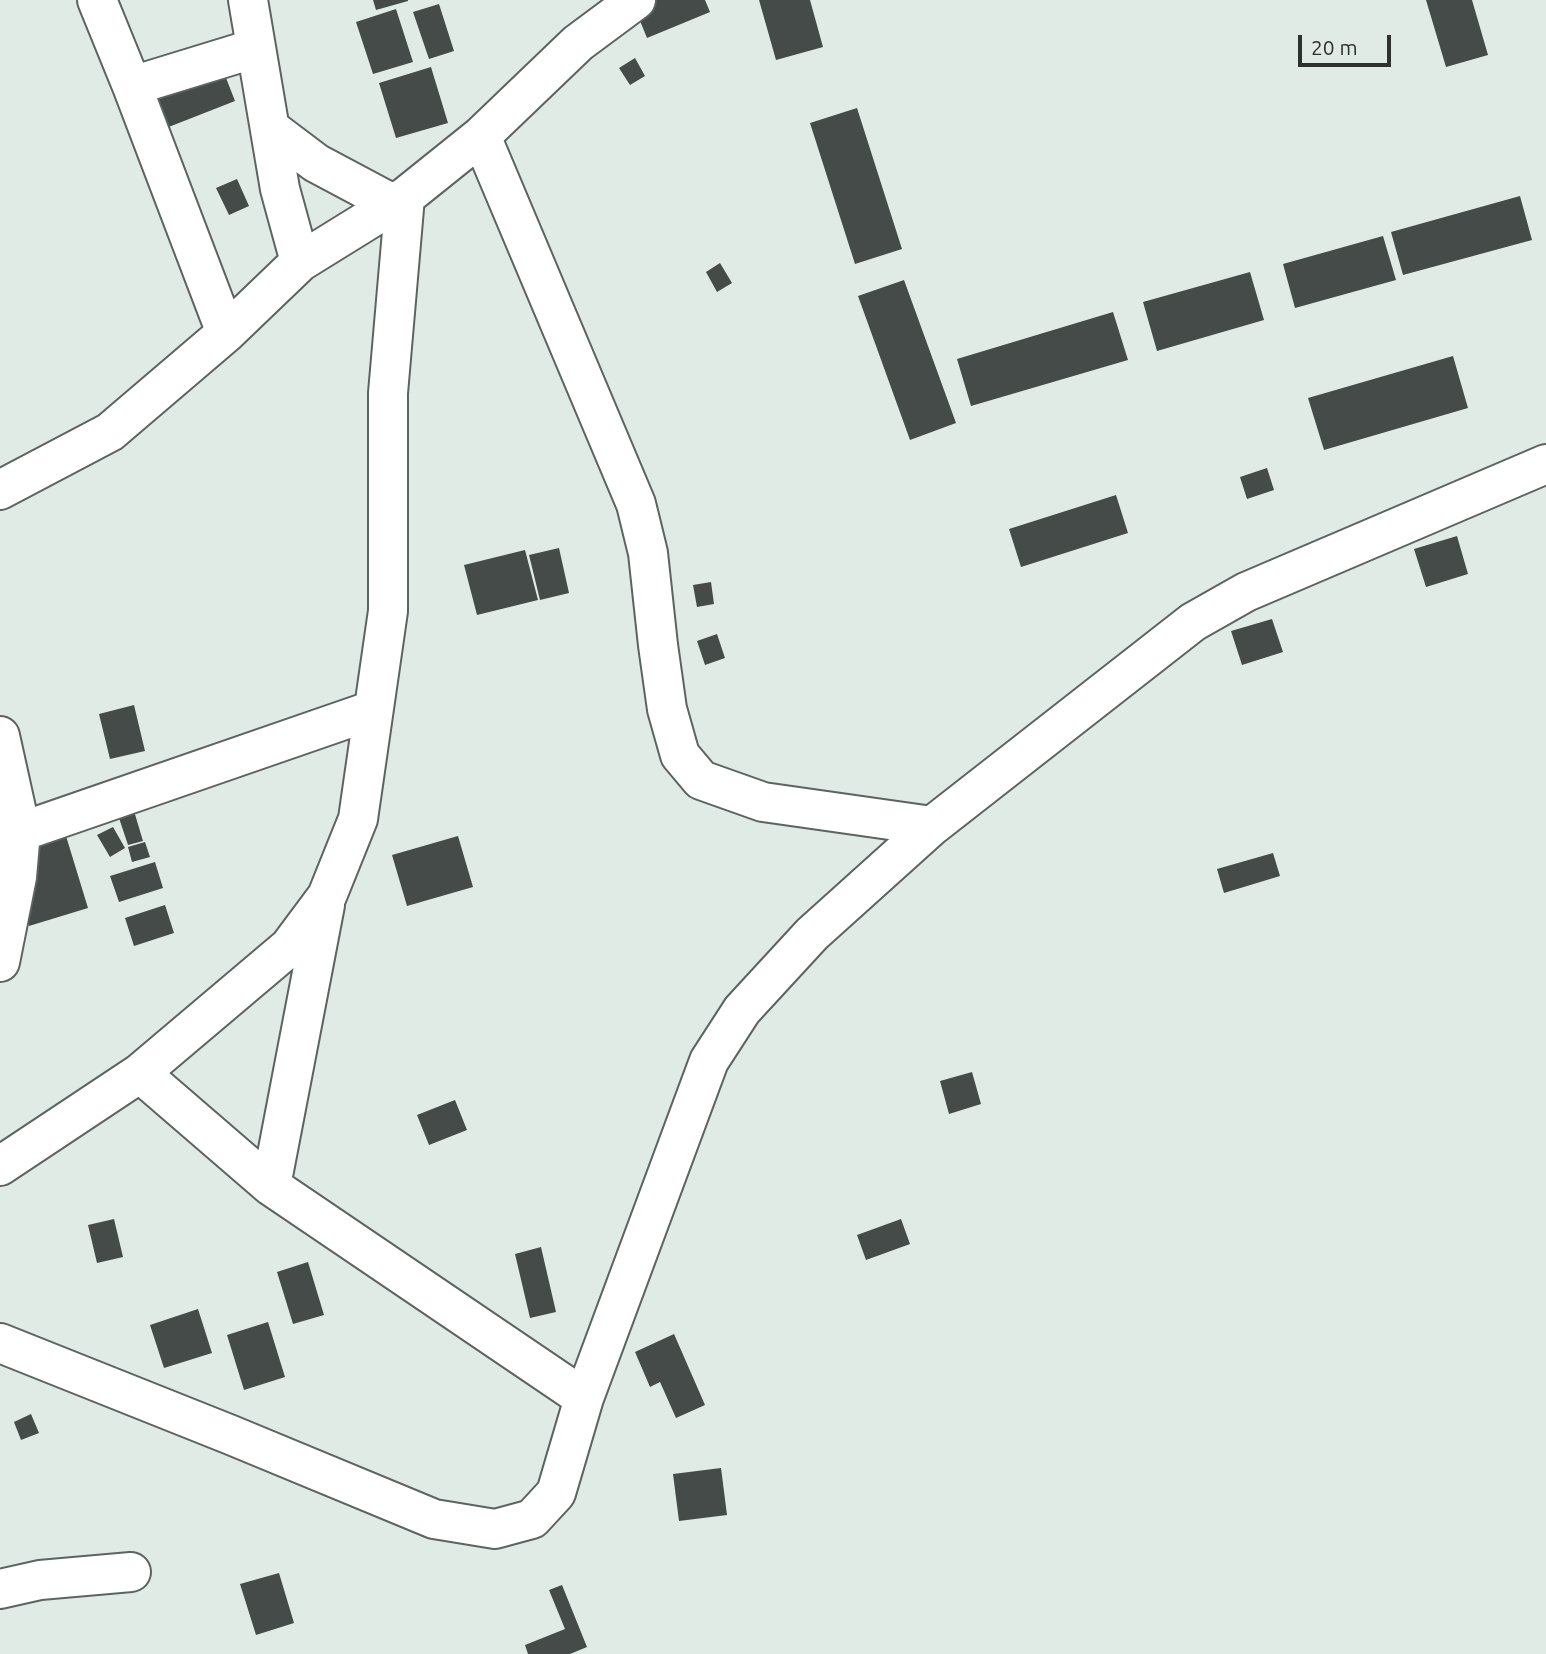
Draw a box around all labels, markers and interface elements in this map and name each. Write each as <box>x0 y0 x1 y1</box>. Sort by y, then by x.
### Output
scale bar <box>1301 21 1394 65</box>
text: 20 m <box>1311 35 1358 59</box>

